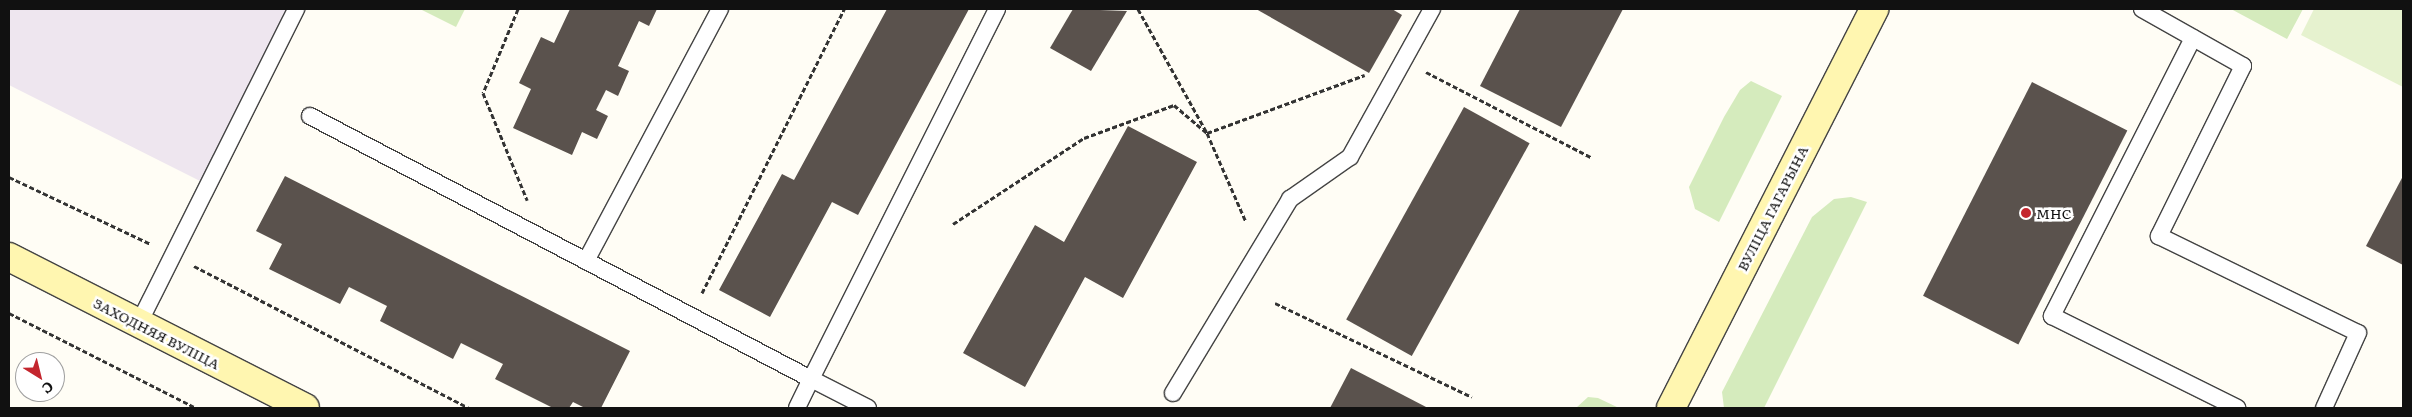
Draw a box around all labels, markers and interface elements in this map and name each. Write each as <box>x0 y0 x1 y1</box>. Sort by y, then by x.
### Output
street label: ВУЛІЦА ГАГАРЫНА <box>1733 143 1811 273</box>
place label: МНС <box>2036 205 2072 221</box>
marker: МНС <box>2020 207 2032 219</box>
street label: ЗАХОДНЯЯ ВУЛІЦА <box>91 294 223 372</box>
north arrow <box>15 352 65 402</box>
text: С <box>38 377 58 399</box>

